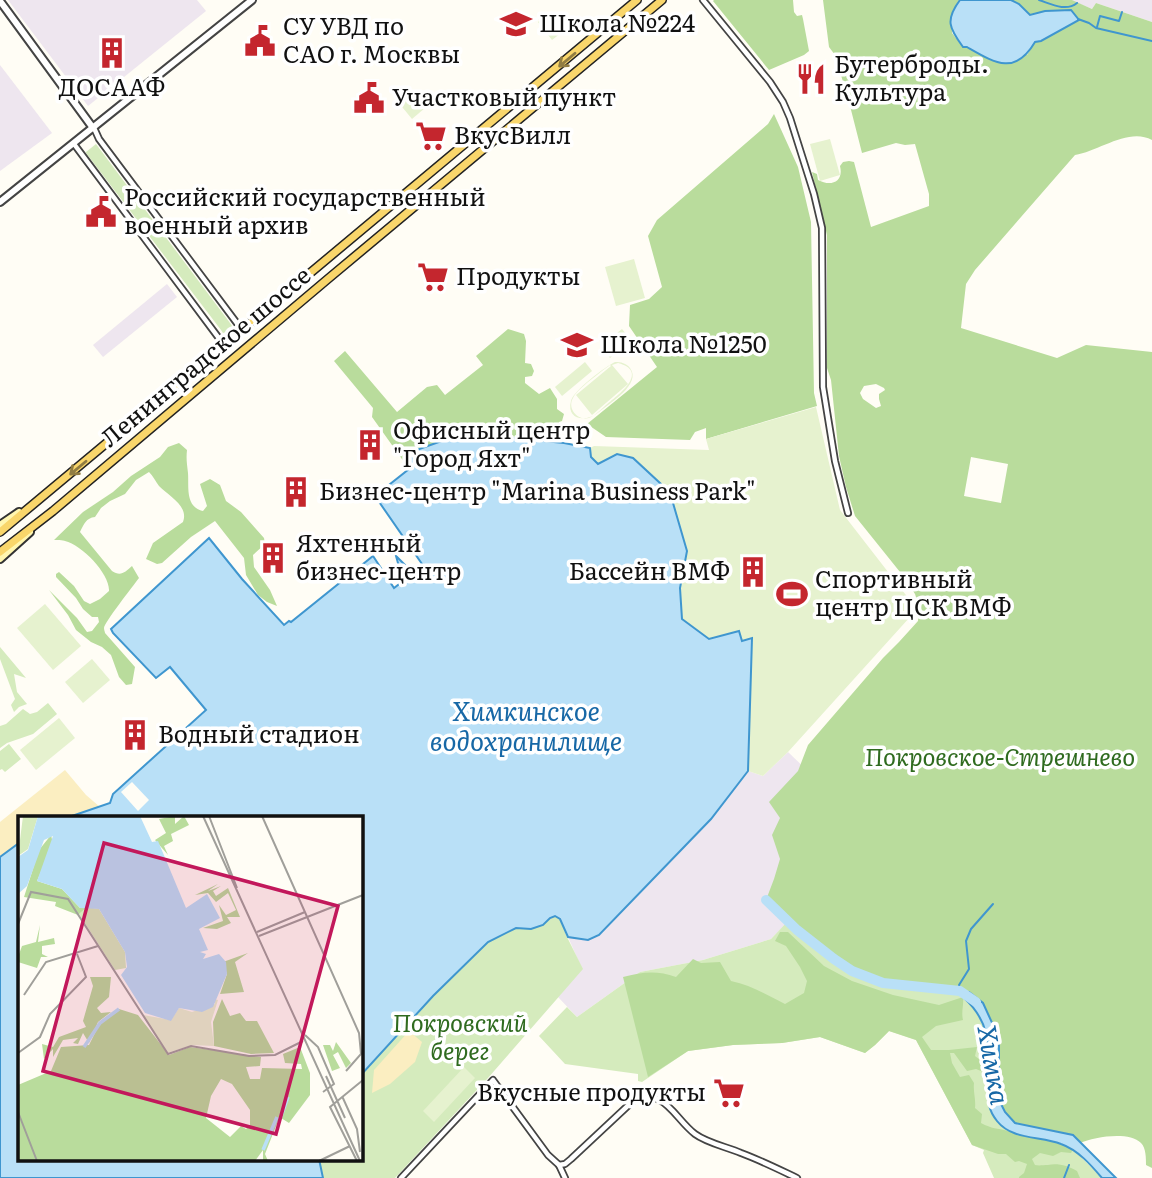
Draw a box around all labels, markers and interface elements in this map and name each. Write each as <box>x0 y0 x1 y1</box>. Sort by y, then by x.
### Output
place label: Школа №224 <box>539 4 695 39</box>
place label: СУ УВД по САО г. Москвы <box>283 7 460 70</box>
school or university icon: Школа №224 <box>499 7 533 41</box>
public building icon: СУ УВД по САО г. Москвы <box>243 24 277 58</box>
building icon: ДОСААФ <box>95 36 129 70</box>
place label: Бутерброды. Культура <box>834 45 989 108</box>
one-way arrow <box>558 52 576 68</box>
restaurant icon: Бутерброды. Культура <box>794 62 828 96</box>
place label: ДОСААФ <box>59 68 165 103</box>
place label: Участковый пункт <box>392 78 616 113</box>
public building icon: Участковый пункт <box>352 81 386 115</box>
place label: ВкусВилл <box>454 116 571 151</box>
supermarket icon: ВкусВилл <box>414 119 448 153</box>
place label: Российский государственный военный архив <box>124 178 486 241</box>
public building icon: Российский государственный военный архив <box>84 195 118 229</box>
street label: Ленинградское шоссе <box>92 257 317 453</box>
place label: Продукты <box>456 257 580 292</box>
supermarket icon: Продукты <box>416 260 450 294</box>
place label: Школа №1250 <box>600 325 767 360</box>
school or university icon: Школа №1250 <box>560 328 594 362</box>
place label: Офисный центр "Город Яхт" <box>393 411 590 474</box>
building icon: Офисный центр "Город Яхт" <box>353 428 387 462</box>
one-way arrow <box>70 460 88 476</box>
place label: Бизнес-центр "Marina Business Park" <box>319 472 756 507</box>
building icon: Бизнес-центр "Marina Business Park" <box>279 475 313 509</box>
place label: Яхтенный бизнес-центр <box>296 524 461 587</box>
building icon: Яхтенный бизнес-центр <box>256 541 290 575</box>
place label: Бассейн ВМФ <box>569 552 730 587</box>
building icon: Бассейн ВМФ <box>736 555 770 589</box>
place label: Спортивный центр ЦСК ВМФ <box>815 560 1012 623</box>
sports icon: Спортивный центр ЦСК ВМФ <box>775 577 809 611</box>
water label: Химкинское водохранилище <box>430 690 622 759</box>
place label: Водный стадион <box>158 715 360 750</box>
building icon: Водный стадион <box>118 718 152 752</box>
park label: Покровское-Стрешнево <box>865 738 1135 773</box>
inset map <box>18 816 362 1160</box>
park label: Покровский берег <box>392 1004 528 1067</box>
water label: Химка <box>969 1022 1022 1107</box>
place label: Вкусные продукты <box>477 1073 706 1108</box>
supermarket icon: Вкусные продукты <box>712 1076 746 1110</box>

